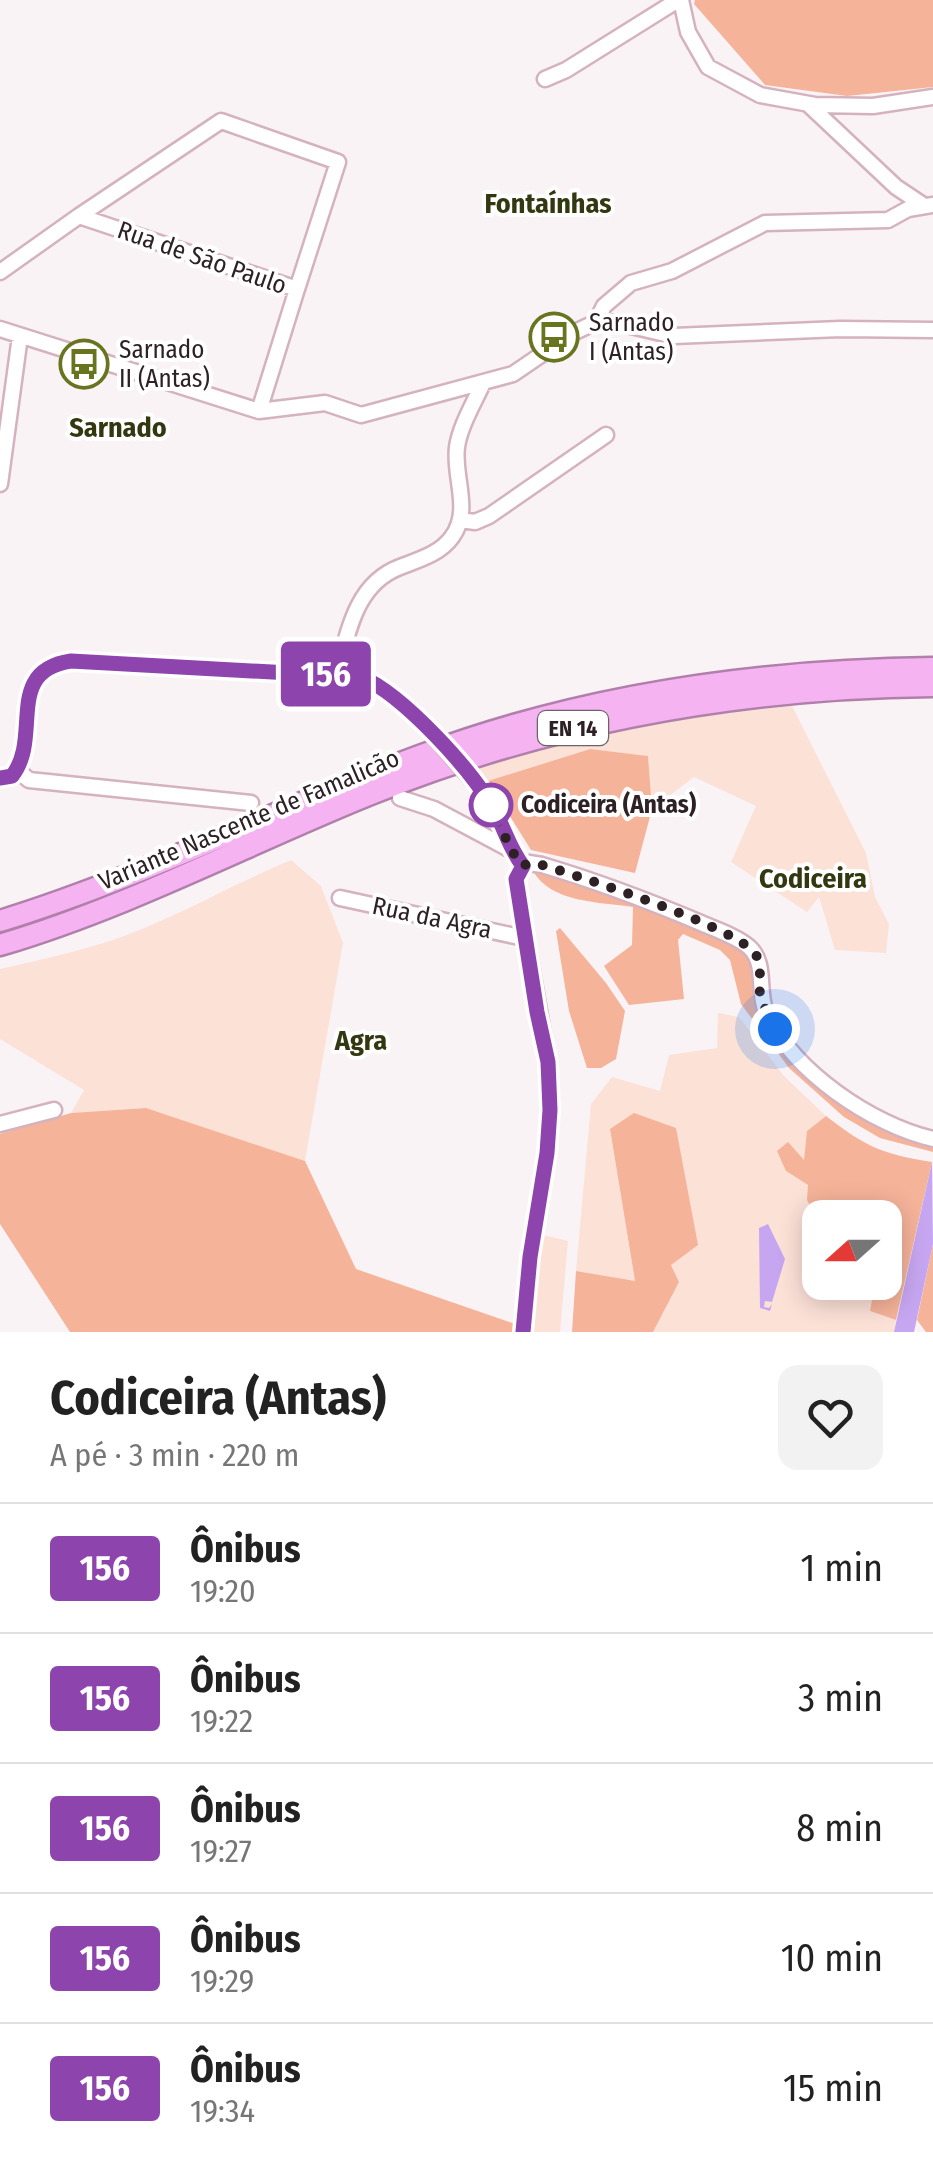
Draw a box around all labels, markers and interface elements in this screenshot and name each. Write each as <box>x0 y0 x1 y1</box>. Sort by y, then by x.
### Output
district label: Fontaínhas <box>484 187 612 220</box>
street label: Rua de São Paulo <box>114 215 290 301</box>
place label: Sarnado I (Antas) <box>589 308 674 367</box>
bus stop icon: Sarnado I (Antas) <box>528 311 580 363</box>
place label: Sarnado II (Antas) <box>119 335 210 394</box>
bus stop icon: Sarnado II (Antas) <box>58 338 110 390</box>
district label: Sarnado <box>69 411 167 444</box>
line badge: 156 <box>268 642 384 706</box>
text: 156 <box>301 653 351 695</box>
road number: EN 14 <box>538 711 608 745</box>
street label: Variante Nascente de Famalicão <box>94 743 404 897</box>
marker: Codiceira (Antas) <box>470 784 512 826</box>
place label: Codiceira (Antas) <box>521 790 697 820</box>
district label: Codiceira <box>759 862 867 895</box>
street label: Rua da Agra <box>369 891 495 945</box>
your location <box>750 1004 800 1054</box>
district label: Agra <box>334 1024 387 1057</box>
north arrow <box>802 1200 902 1300</box>
map controls <box>802 1200 902 1300</box>
button: heart <box>778 1365 883 1470</box>
text: Codiceira (Antas) <box>50 1369 386 1427</box>
text: A pé · 3 min · 220 m <box>50 1436 299 1474</box>
text: Ônibus <box>190 1526 301 1572</box>
text: 1 min <box>800 1545 883 1591</box>
text: 156 <box>80 1547 130 1589</box>
text: 19:20 <box>190 1572 256 1610</box>
text: Ônibus <box>190 1656 301 1702</box>
text: 3 min <box>798 1675 883 1721</box>
text: 156 <box>80 1677 130 1719</box>
text: 19:22 <box>190 1702 253 1740</box>
text: Ônibus <box>190 1786 301 1832</box>
text: 8 min <box>796 1805 883 1851</box>
text: 156 <box>80 1807 130 1849</box>
text: 19:27 <box>190 1832 252 1870</box>
text: Ônibus <box>190 1916 301 1962</box>
text: 10 min <box>781 1935 883 1981</box>
text: 156 <box>80 1937 130 1979</box>
text: 19:29 <box>190 1962 254 2000</box>
text: Ônibus <box>190 2046 301 2092</box>
text: 15 min <box>783 2065 883 2111</box>
text: 156 <box>80 2067 130 2109</box>
text: 19:34 <box>190 2092 255 2130</box>

